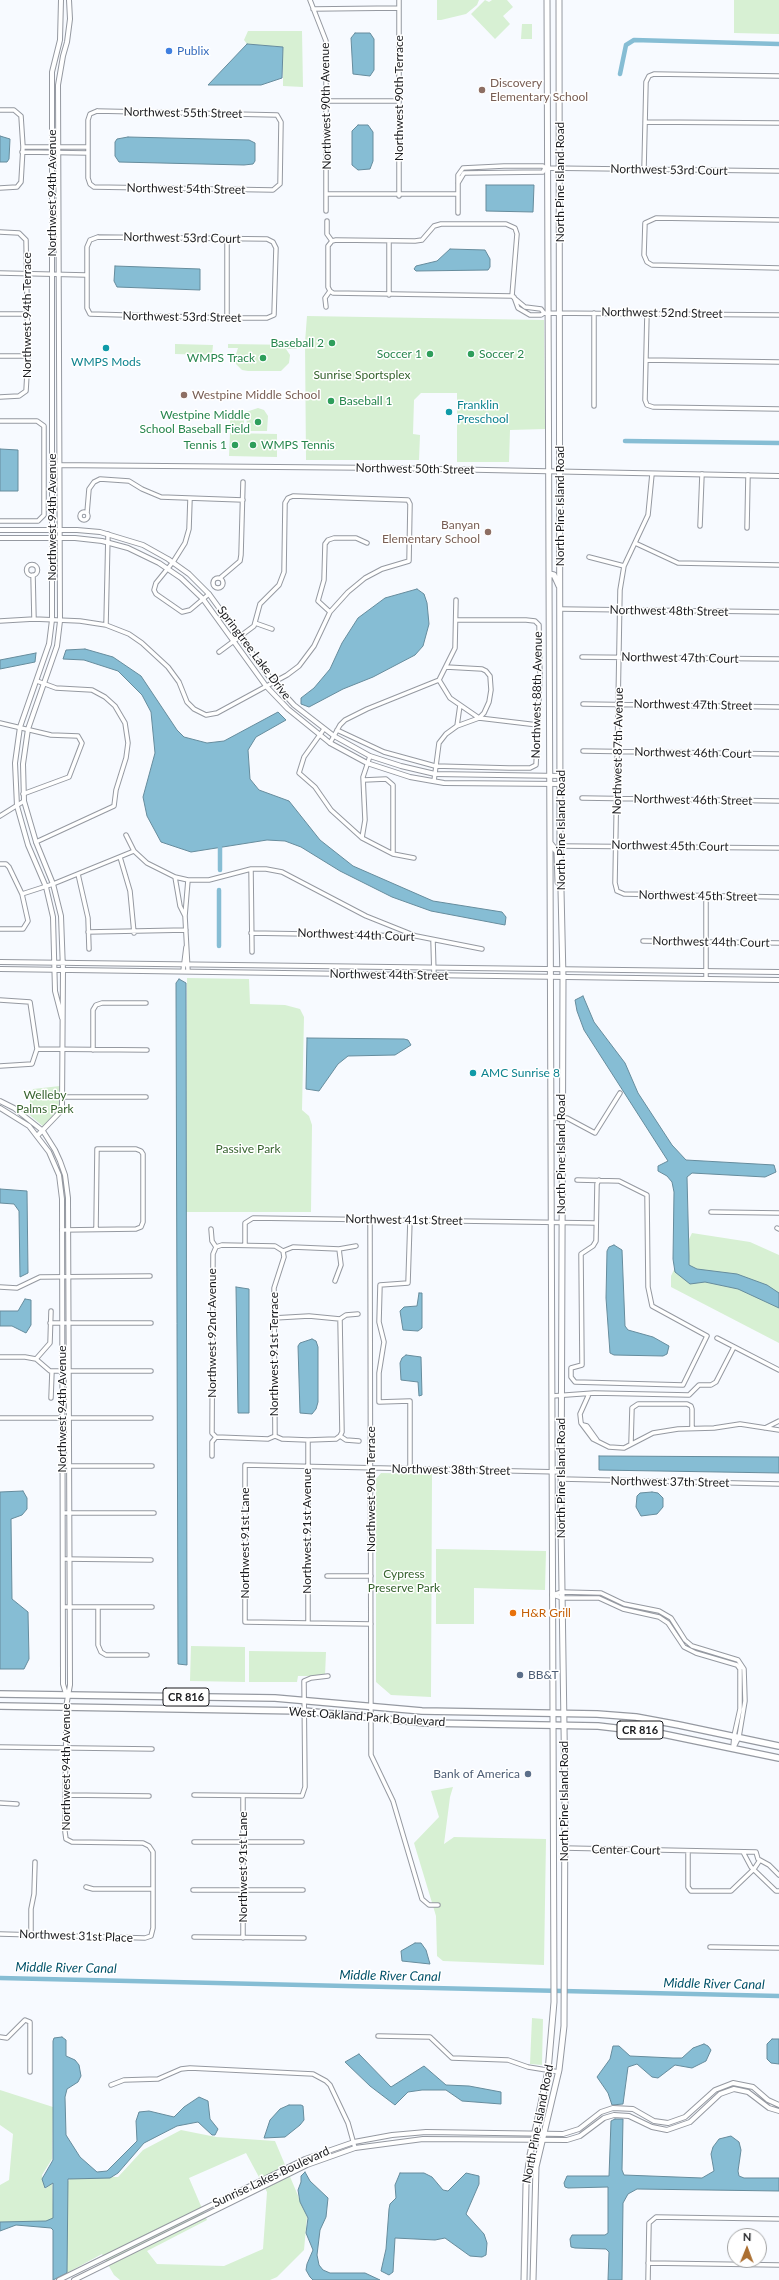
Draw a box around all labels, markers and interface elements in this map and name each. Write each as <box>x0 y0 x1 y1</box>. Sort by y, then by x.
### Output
street label: Northwest 90th Terrace <box>392 35 406 161</box>
street label: Northwest 90th Avenue <box>318 42 334 170</box>
place label: Publix <box>177 44 209 58</box>
marker: Publix <box>164 46 174 56</box>
place label: Discovery Elementary School <box>490 76 588 104</box>
marker: Discovery Elementary School <box>477 85 487 95</box>
street label: Northwest 55th Street <box>123 105 243 121</box>
street label: North Pine Island Road <box>553 122 567 242</box>
street label: Northwest 94th Avenue <box>45 129 59 257</box>
street label: Northwest 53rd Court <box>610 162 728 178</box>
street label: Northwest 54th Street <box>126 181 246 197</box>
street label: Northwest 53rd Court <box>123 230 241 246</box>
street label: Northwest 94th Terrace <box>20 252 34 378</box>
street label: Northwest 52nd Street <box>601 305 723 321</box>
street label: Northwest 53rd Street <box>122 309 242 325</box>
place label: Baseball 2 <box>270 336 324 350</box>
marker: Baseball 2 <box>327 338 337 348</box>
marker: WMPS Mods <box>101 343 111 353</box>
place label: Soccer 1 <box>377 347 422 361</box>
place label: Soccer 2 <box>479 347 524 361</box>
marker: Soccer 1 <box>425 349 435 359</box>
marker: Soccer 2 <box>466 349 476 359</box>
place label: WMPS Track <box>187 351 255 365</box>
marker: WMPS Track <box>258 353 268 363</box>
place label: WMPS Mods <box>71 355 141 369</box>
park label: Sunrise Sportsplex <box>313 368 411 382</box>
place label: Westpine Middle School <box>192 388 320 402</box>
marker: Westpine Middle School <box>179 390 189 400</box>
place label: Baseball 1 <box>339 394 393 408</box>
marker: Baseball 1 <box>326 396 336 406</box>
place label: Franklin Preschool <box>457 398 509 426</box>
marker: Franklin Preschool <box>444 407 454 417</box>
place label: Westpine Middle School Baseball Field <box>139 408 250 436</box>
marker: Westpine Middle School Baseball Field <box>253 417 263 427</box>
place label: Tennis 1 <box>184 438 227 452</box>
place label: WMPS Tennis <box>261 438 335 452</box>
marker: Tennis 1 <box>230 440 240 450</box>
marker: WMPS Tennis <box>248 440 258 450</box>
street label: North Pine Island Road <box>553 446 567 566</box>
street label: Northwest 94th Avenue <box>45 453 59 581</box>
street label: Northwest 50th Street <box>355 461 475 477</box>
place label: Banyan Elementary School <box>382 518 480 546</box>
marker: Banyan Elementary School <box>483 527 493 537</box>
street label: Springtree Lake Drive <box>214 603 294 703</box>
street label: Northwest 48th Street <box>609 603 729 619</box>
street label: Northwest 88th Avenue <box>529 631 545 759</box>
street label: Northwest 47th Court <box>621 650 739 666</box>
street label: Northwest 87th Avenue <box>610 687 626 815</box>
street label: Northwest 47th Street <box>633 697 753 713</box>
street label: Northwest 46th Court <box>634 745 752 761</box>
street label: North Pine Island Road <box>554 770 568 890</box>
street label: Northwest 46th Street <box>633 792 753 808</box>
street label: Northwest 45th Court <box>611 838 729 854</box>
street label: Northwest 45th Street <box>638 888 758 904</box>
street label: Northwest 44th Court <box>297 926 415 944</box>
street label: Northwest 44th Court <box>652 934 770 950</box>
street label: Northwest 44th Street <box>329 967 449 983</box>
place label: AMC Sunrise 8 <box>481 1066 560 1080</box>
marker: AMC Sunrise 8 <box>468 1068 478 1078</box>
park label: Welleby Palms Park <box>16 1088 74 1116</box>
street label: North Pine Island Road <box>554 1094 568 1214</box>
park label: Passive Park <box>215 1142 281 1156</box>
street label: Northwest 41st Street <box>345 1212 463 1228</box>
street label: Northwest 92nd Avenue <box>205 1268 219 1398</box>
street label: Northwest 91st Terrace <box>267 1292 281 1416</box>
street label: Northwest 94th Avenue <box>55 1345 69 1473</box>
street label: North Pine Island Road <box>554 1418 568 1538</box>
street label: Northwest 90th Terrace <box>364 1426 378 1552</box>
street label: Northwest 38th Street <box>391 1462 511 1478</box>
street label: Northwest 91st Avenue <box>300 1468 314 1594</box>
street label: Northwest 37th Street <box>610 1474 730 1490</box>
street label: Northwest 91st Lane <box>238 1487 252 1599</box>
park label: Cypress Preserve Park <box>368 1567 440 1595</box>
place label: H&R Grill <box>521 1606 571 1620</box>
marker: H&R Grill <box>508 1608 518 1618</box>
place label: BB&T <box>528 1668 559 1682</box>
marker: BB&T <box>515 1670 525 1680</box>
road number: CR 816 <box>163 1688 209 1706</box>
street label: Northwest 94th Avenue <box>59 1703 73 1831</box>
street label: West Oakland Park Boulevard <box>288 1704 446 1730</box>
road number: CR 816 <box>617 1721 663 1739</box>
street label: North Pine Island Road <box>557 1741 571 1861</box>
place label: Bank of America <box>433 1767 520 1781</box>
marker: Bank of America <box>523 1769 533 1779</box>
street label: Northwest 91st Lane <box>236 1811 250 1923</box>
street label: Center Court <box>591 1842 661 1858</box>
street label: Northwest 31st Place <box>19 1927 133 1945</box>
water label: Middle River Canal <box>15 1959 117 1977</box>
water label: Middle River Canal <box>339 1967 441 1985</box>
water label: Middle River Canal <box>663 1975 765 1993</box>
street label: North Pine Island Road <box>519 2063 557 2185</box>
street label: Sunrise Lakes Boulevard <box>210 2144 332 2210</box>
north arrow <box>727 2228 767 2268</box>
text: N <box>743 2230 752 2243</box>

